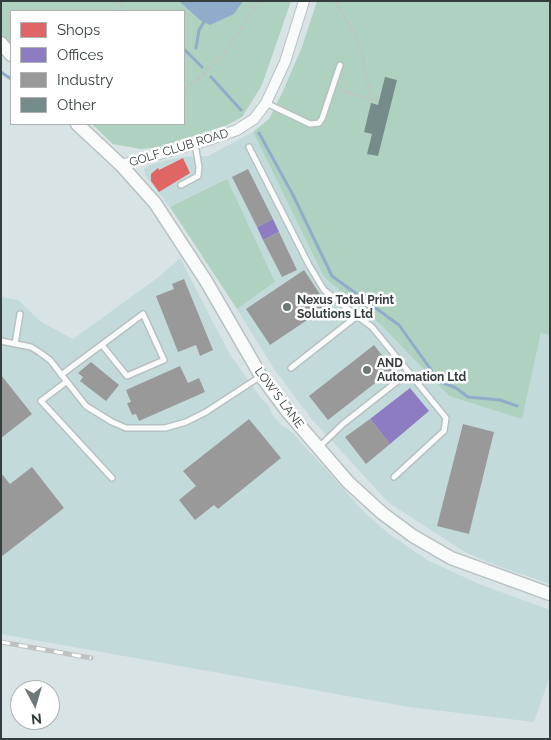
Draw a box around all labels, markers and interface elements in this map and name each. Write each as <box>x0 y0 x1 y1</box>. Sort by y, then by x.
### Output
legend <box>10 10 185 125</box>
text: Shops <box>57 21 100 39</box>
text: Offices <box>57 46 104 64</box>
text: Industry <box>57 71 113 89</box>
text: Other <box>57 96 96 114</box>
street label: GOLF CLUB ROAD <box>128 126 230 170</box>
place label: Nexus Total Print Solutions Ltd <box>297 293 394 321</box>
marker: Nexus Total Print Solutions Ltd <box>281 301 293 313</box>
place label: AND Automation Ltd <box>377 356 466 384</box>
marker: AND Automation Ltd <box>361 364 373 376</box>
street label: LOW'S LANE <box>251 365 307 431</box>
north arrow <box>10 680 60 730</box>
text: N <box>30 710 43 727</box>

